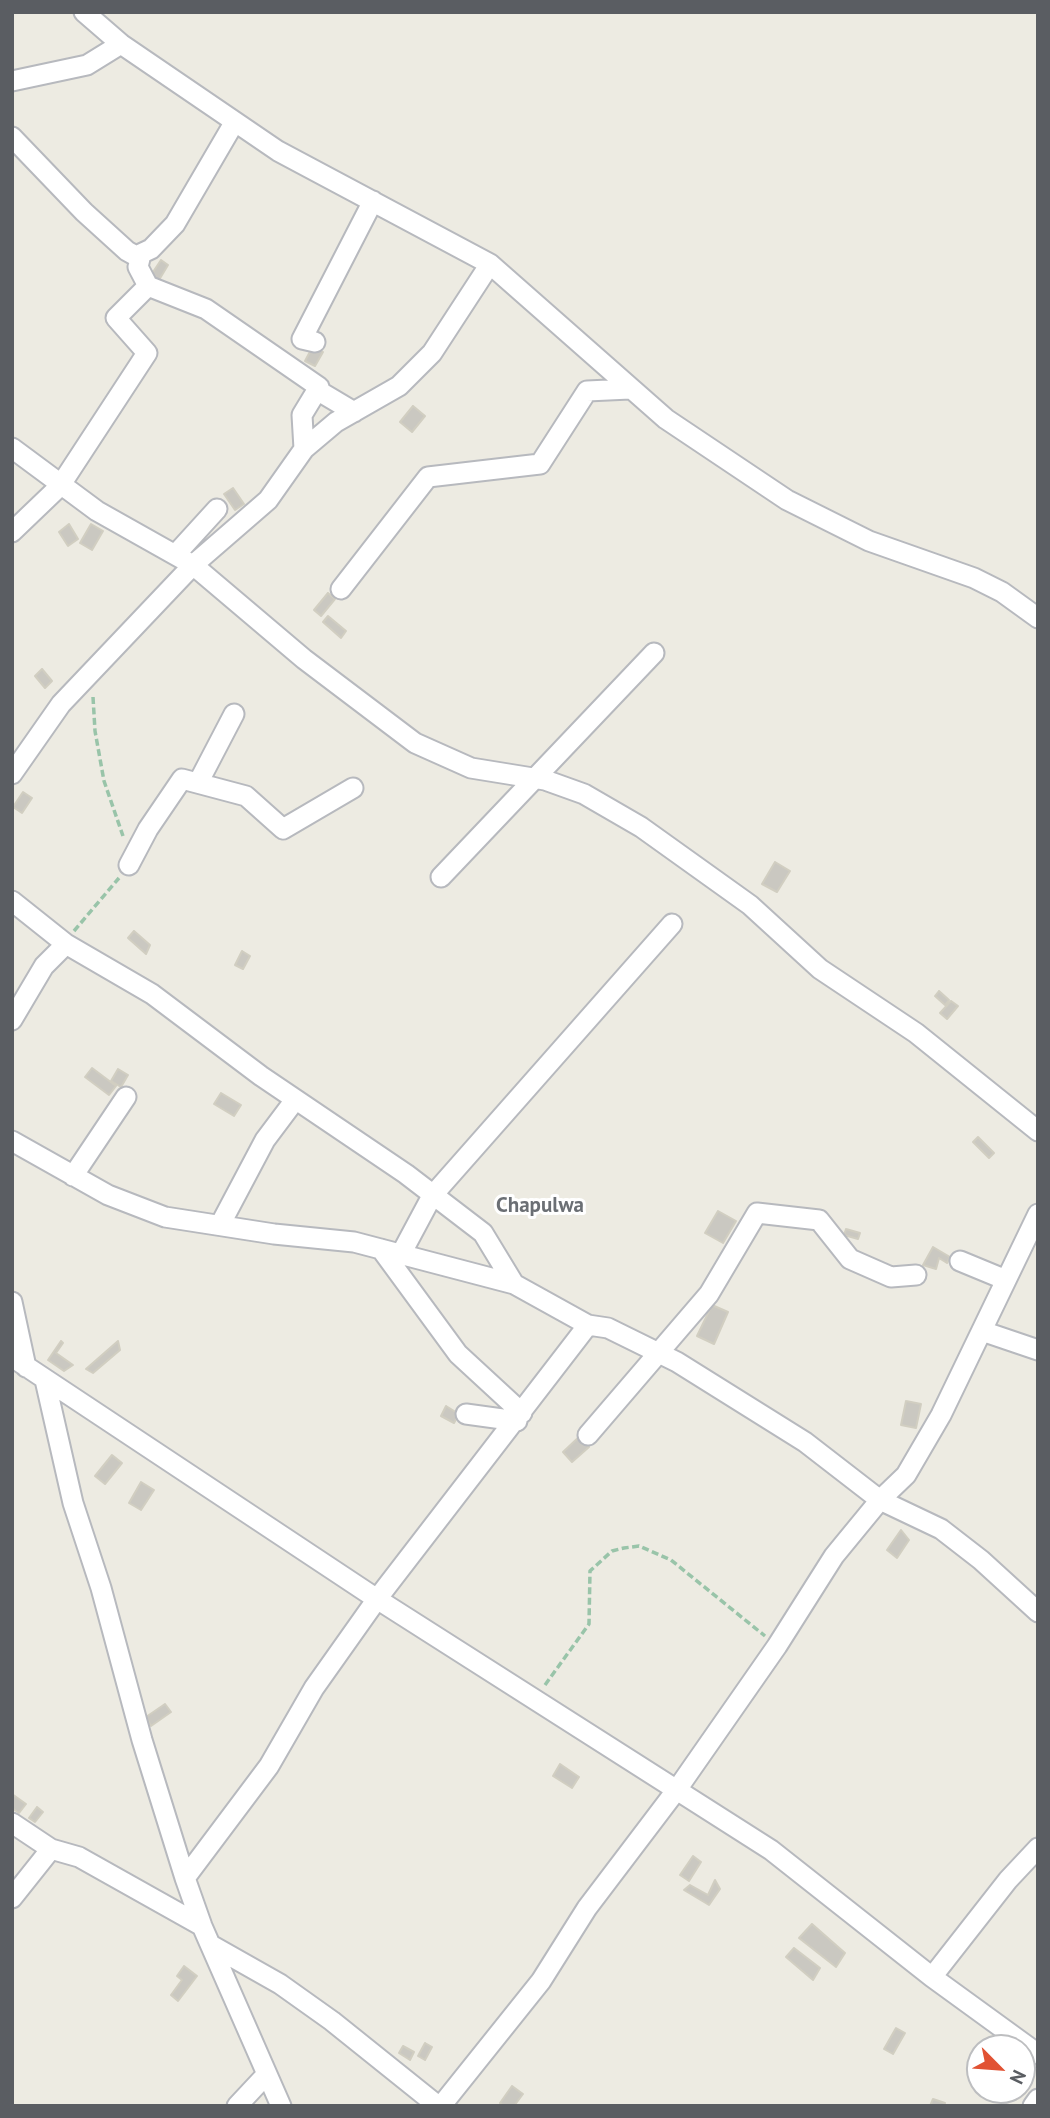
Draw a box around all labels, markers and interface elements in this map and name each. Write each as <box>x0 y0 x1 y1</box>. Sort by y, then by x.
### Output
district label: Chapulwa <box>496 1193 584 1219</box>
north arrow <box>966 2034 1036 2104</box>
text: N <box>1005 2066 1032 2088</box>

